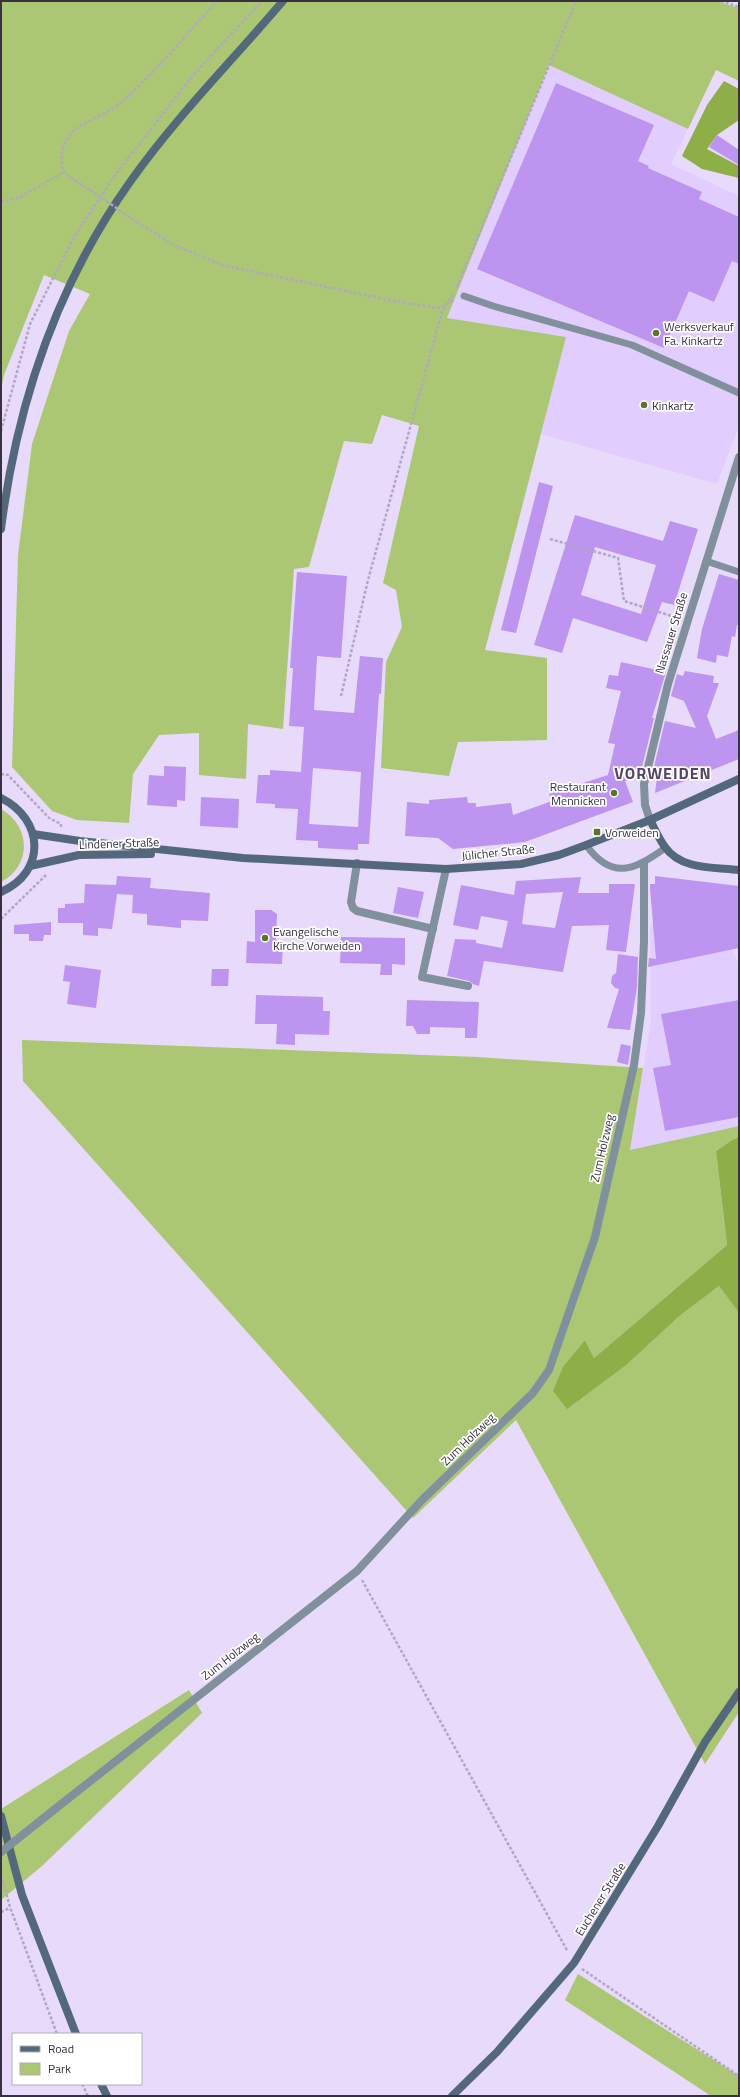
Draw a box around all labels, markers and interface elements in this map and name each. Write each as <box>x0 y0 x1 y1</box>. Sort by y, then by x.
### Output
place label: Werksverkauf Fa. Kinkartz <box>664 317 734 350</box>
marker: Werksverkauf Fa. Kinkartz <box>651 328 661 338</box>
place label: Kinkartz <box>652 396 693 415</box>
marker: Kinkartz <box>639 400 649 410</box>
street label: Nassauer Straße <box>650 590 692 676</box>
district label: VORWEIDEN <box>614 761 712 785</box>
place label: Restaurant Mennicken <box>550 777 607 810</box>
marker: Restaurant Mennicken <box>609 788 619 798</box>
place label: Vorweiden <box>605 823 659 842</box>
marker: Vorweiden <box>592 827 602 837</box>
street label: Lindener Straße <box>79 832 159 854</box>
street label: Jülicher Straße <box>460 839 536 865</box>
place label: Evangelische Kirche Vorweiden <box>273 922 361 955</box>
marker: Evangelische Kirche Vorweiden <box>260 933 270 943</box>
street label: Zum Holzweg <box>585 1112 619 1184</box>
street label: Zum Holzweg <box>436 1408 500 1470</box>
street label: Zum Holzweg <box>197 1627 263 1685</box>
street label: Euchener Straße <box>570 1858 630 1940</box>
legend <box>12 2033 142 2085</box>
text: Road <box>48 2039 74 2058</box>
text: Park <box>48 2059 71 2078</box>

